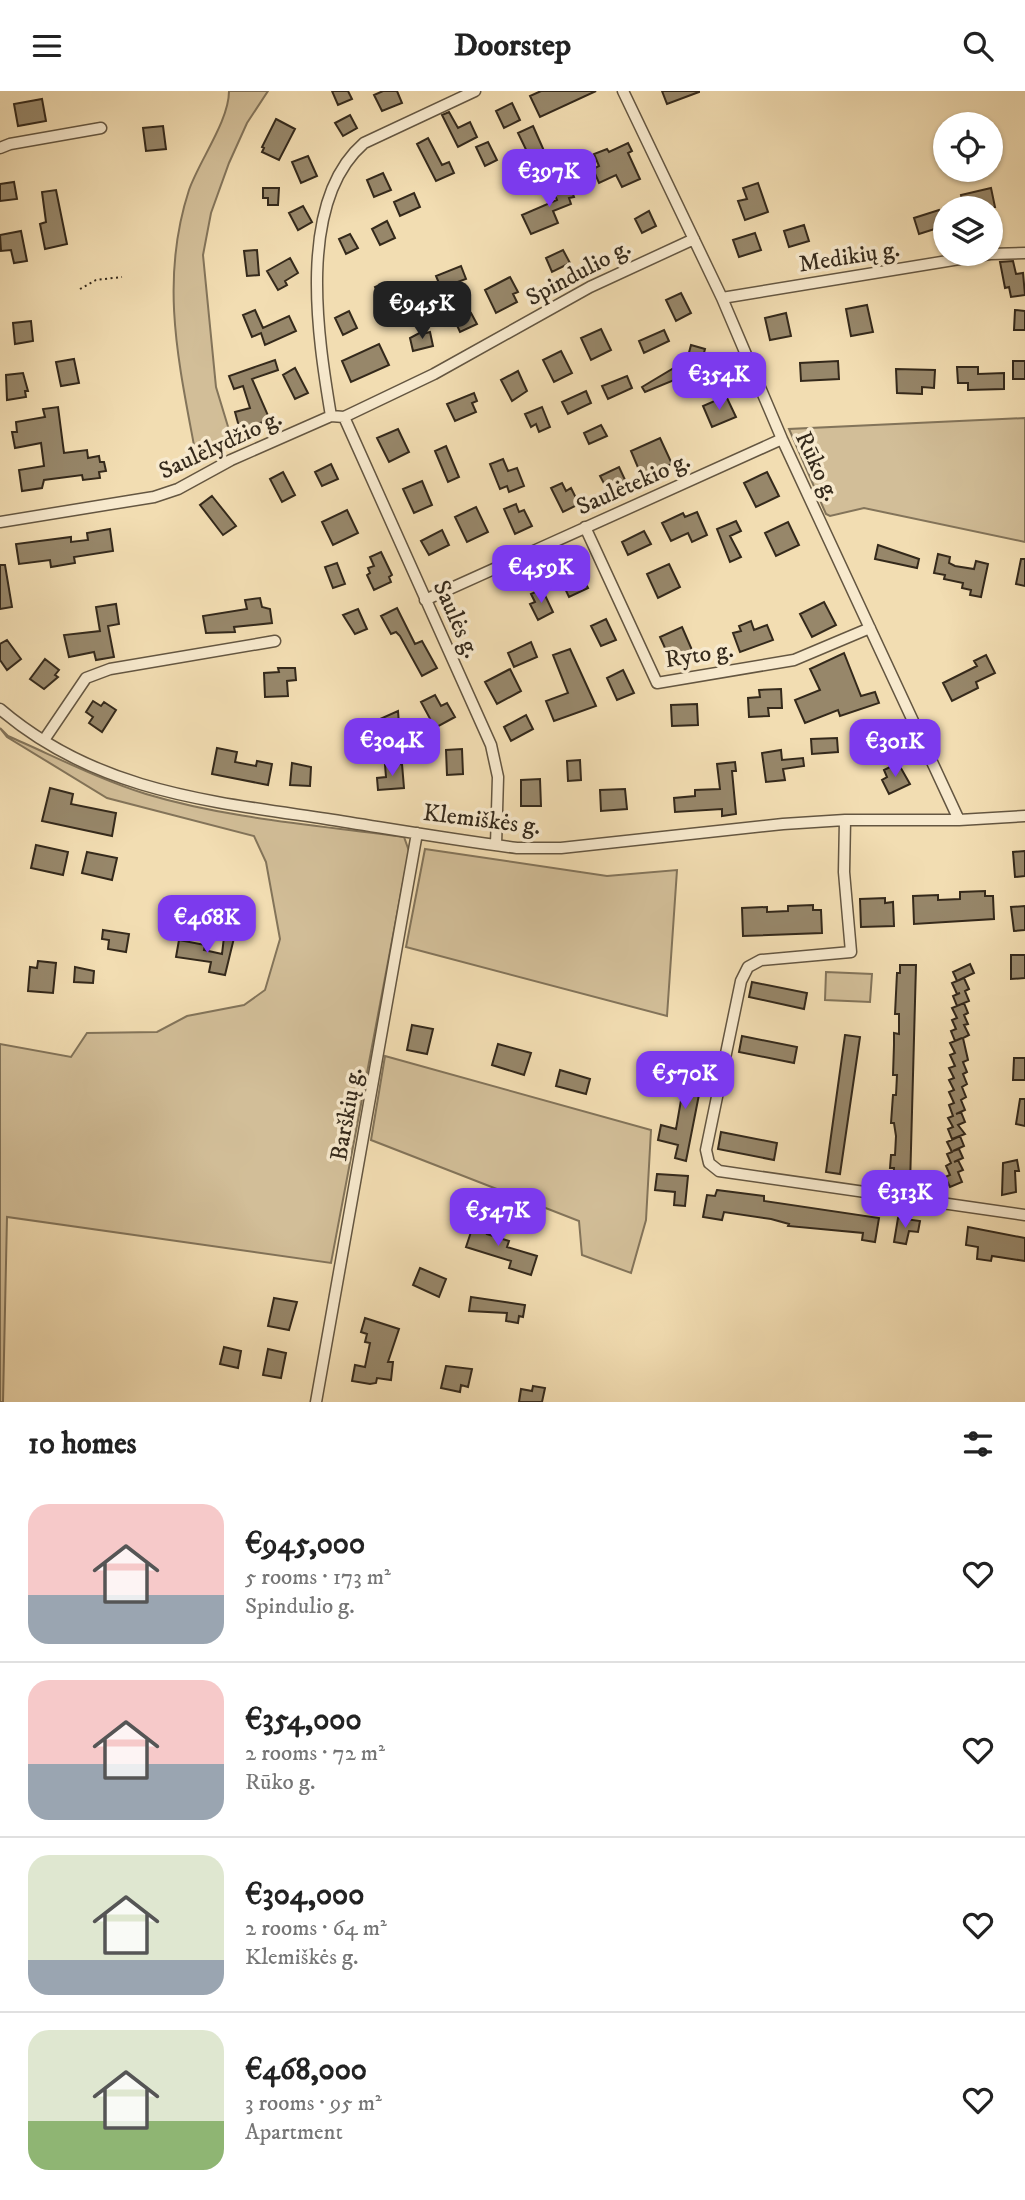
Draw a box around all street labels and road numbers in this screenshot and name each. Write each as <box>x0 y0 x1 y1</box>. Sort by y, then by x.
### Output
street label: Spindulio g. <box>521 233 636 313</box>
street label: Medikių g. <box>797 234 902 280</box>
street label: Saulėlydžio g. <box>154 403 287 486</box>
street label: Rūko g. <box>788 427 846 506</box>
street label: Saulėtekio g. <box>572 446 695 522</box>
street label: Saulės g. <box>426 576 486 663</box>
street label: Ryto g. <box>663 635 736 675</box>
street label: Klemiškės g. <box>421 798 542 842</box>
street label: Barškių g. <box>324 1065 370 1163</box>

